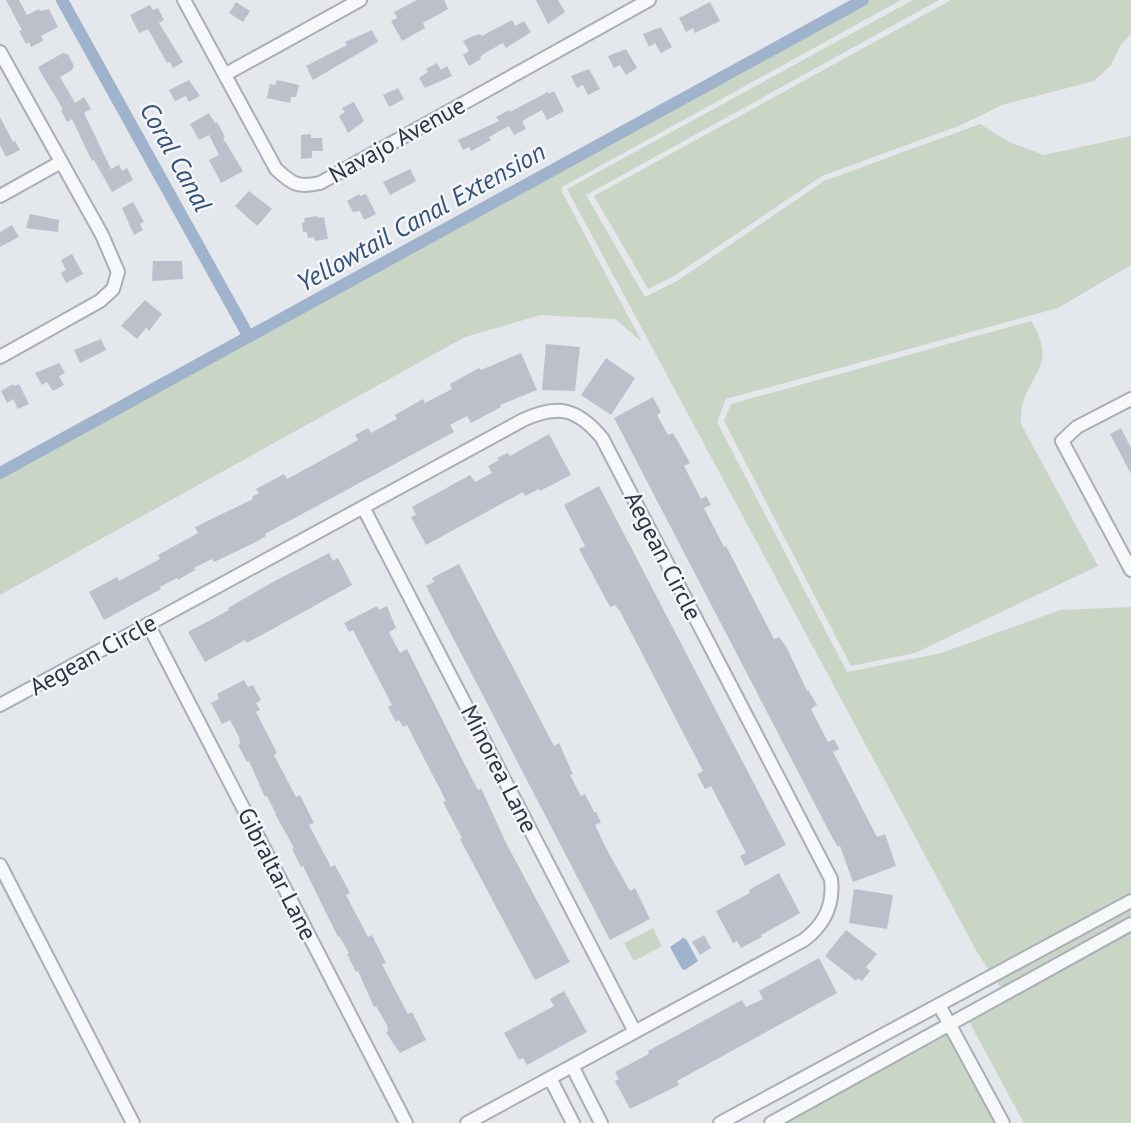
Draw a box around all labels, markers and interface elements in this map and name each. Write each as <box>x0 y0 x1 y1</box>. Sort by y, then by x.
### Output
street label: Navajo Avenue <box>323 89 470 190</box>
water label: Coral Canal <box>133 96 220 217</box>
water label: Yellowtail Canal Extension <box>291 134 551 299</box>
street label: Aegean Circle <box>618 486 709 625</box>
street label: Aegean Circle <box>24 607 162 702</box>
street label: Minorea Lane <box>454 700 545 838</box>
street label: Gibraltar Lane <box>231 802 324 945</box>

